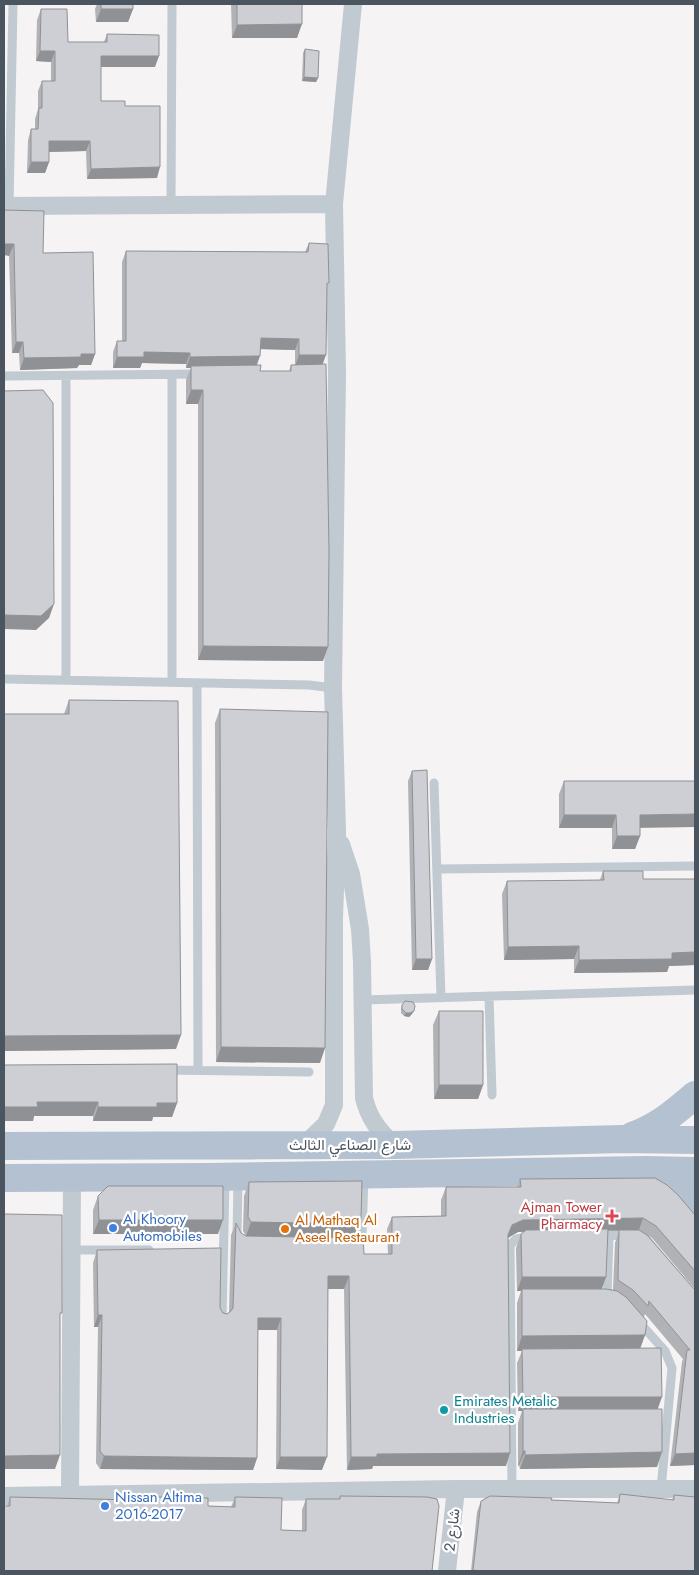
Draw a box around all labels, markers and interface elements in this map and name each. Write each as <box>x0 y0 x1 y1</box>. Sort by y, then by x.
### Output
street label: شارع الصناعي الثالث <box>289 1134 411 1158</box>
place label: Ajman Tower Pharmacy <box>521 1196 603 1235</box>
place label: Al Khoory Automobiles <box>123 1208 202 1247</box>
place label: Al Mathaq Al Aseel Restaurant <box>295 1209 399 1248</box>
marker: Ajman Tower Pharmacy <box>606 1210 618 1222</box>
marker: Al Khoory Automobiles <box>107 1222 119 1234</box>
marker: Al Mathaq Al Aseel Restaurant <box>279 1223 291 1235</box>
place label: Emirates Metalic Industries <box>454 1390 557 1429</box>
marker: Emirates Metalic Industries <box>438 1404 450 1416</box>
place label: Nissan Altima 2016-2017 <box>115 1486 202 1525</box>
marker: Nissan Altima 2016-2017 <box>99 1500 111 1512</box>
street label: شارع 2 <box>438 1507 466 1553</box>

